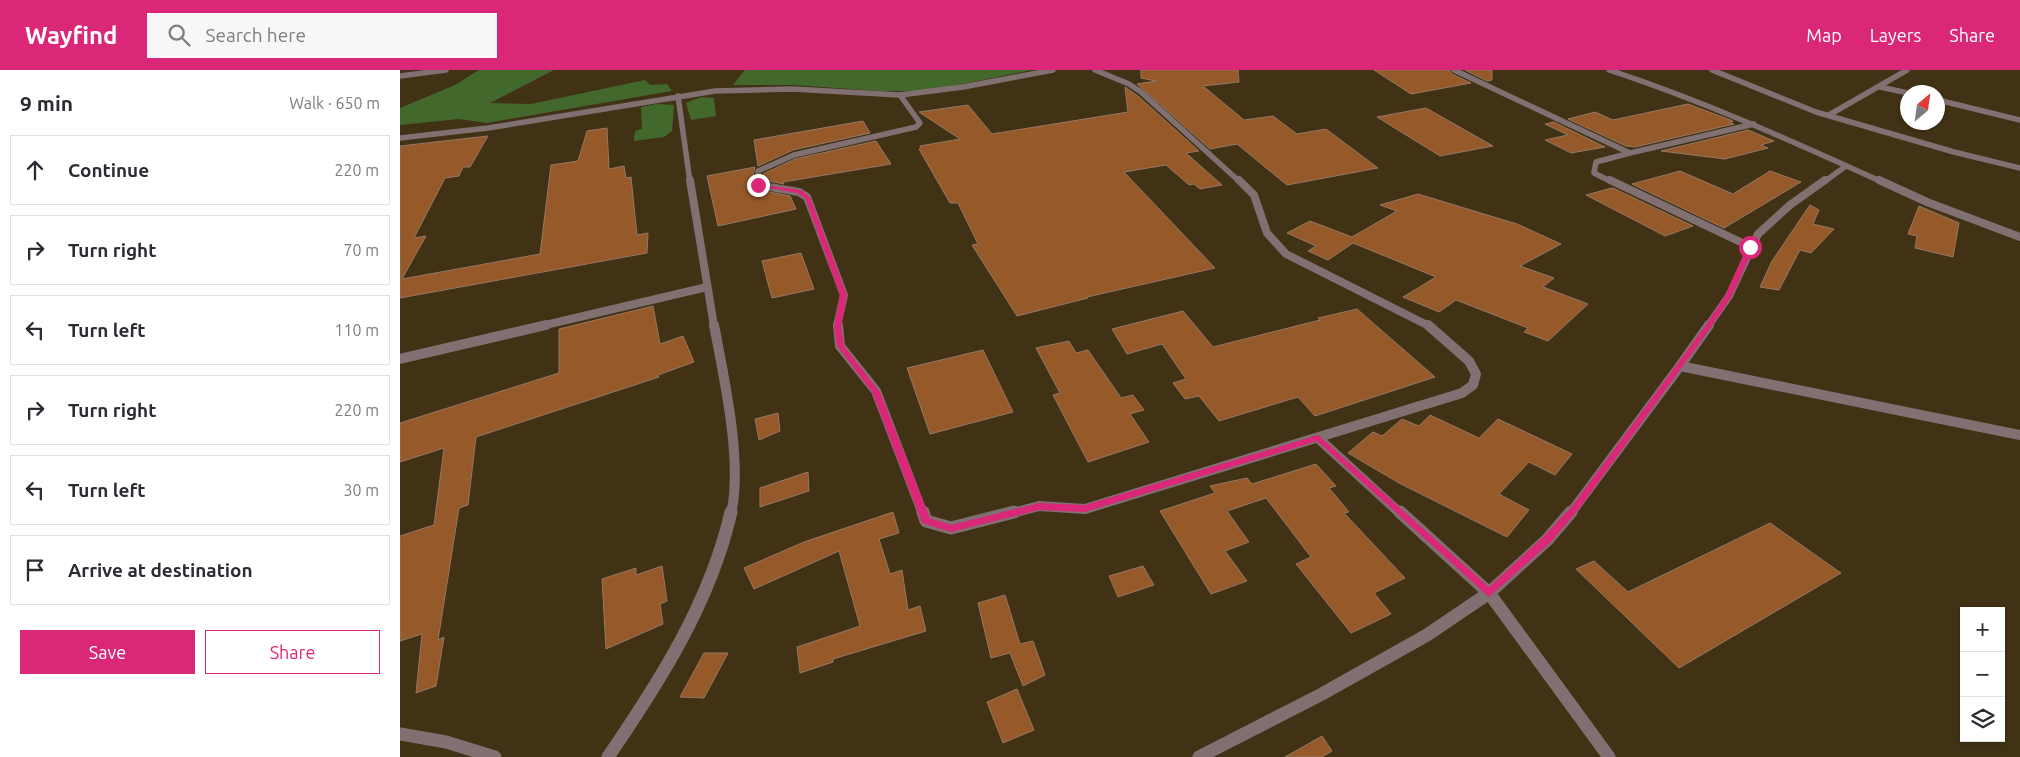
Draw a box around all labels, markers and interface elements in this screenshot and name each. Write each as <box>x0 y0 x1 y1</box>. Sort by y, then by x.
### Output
search box <box>147 13 497 58</box>
icon: search <box>165 21 193 49</box>
text: Wayfind <box>25 22 117 49</box>
text: Search here <box>205 24 306 46</box>
text: Map <box>1806 25 1842 45</box>
text: Layers <box>1870 25 1921 45</box>
text: Share <box>1949 25 1995 45</box>
north arrow <box>1900 85 1945 130</box>
text: 9 min <box>20 91 73 115</box>
text: Walk · 650 m <box>289 94 380 112</box>
icon: ahead <box>21 156 49 184</box>
text: Continue <box>68 159 149 181</box>
text: 220 m <box>334 161 379 179</box>
route end <box>747 174 770 197</box>
icon: right <box>21 236 49 264</box>
route start <box>1739 236 1762 259</box>
text: Turn right <box>68 239 156 261</box>
text: 70 m <box>343 241 379 259</box>
icon: left <box>21 316 49 344</box>
text: Turn left <box>68 319 146 341</box>
text: 110 m <box>334 321 379 339</box>
icon: right <box>21 396 49 424</box>
text: Turn right <box>68 399 156 421</box>
text: 220 m <box>334 401 379 419</box>
icon: left <box>21 476 49 504</box>
text: Turn left <box>68 479 146 501</box>
text: 30 m <box>343 481 379 499</box>
icon: arrive <box>21 556 49 584</box>
text: Arrive at destination <box>68 559 253 581</box>
map controls <box>1960 607 2005 742</box>
button: + <box>1960 607 2005 652</box>
button: Save <box>20 630 195 674</box>
button: Share <box>205 630 380 674</box>
button: − <box>1960 652 2005 697</box>
button: layers <box>1960 697 2005 742</box>

